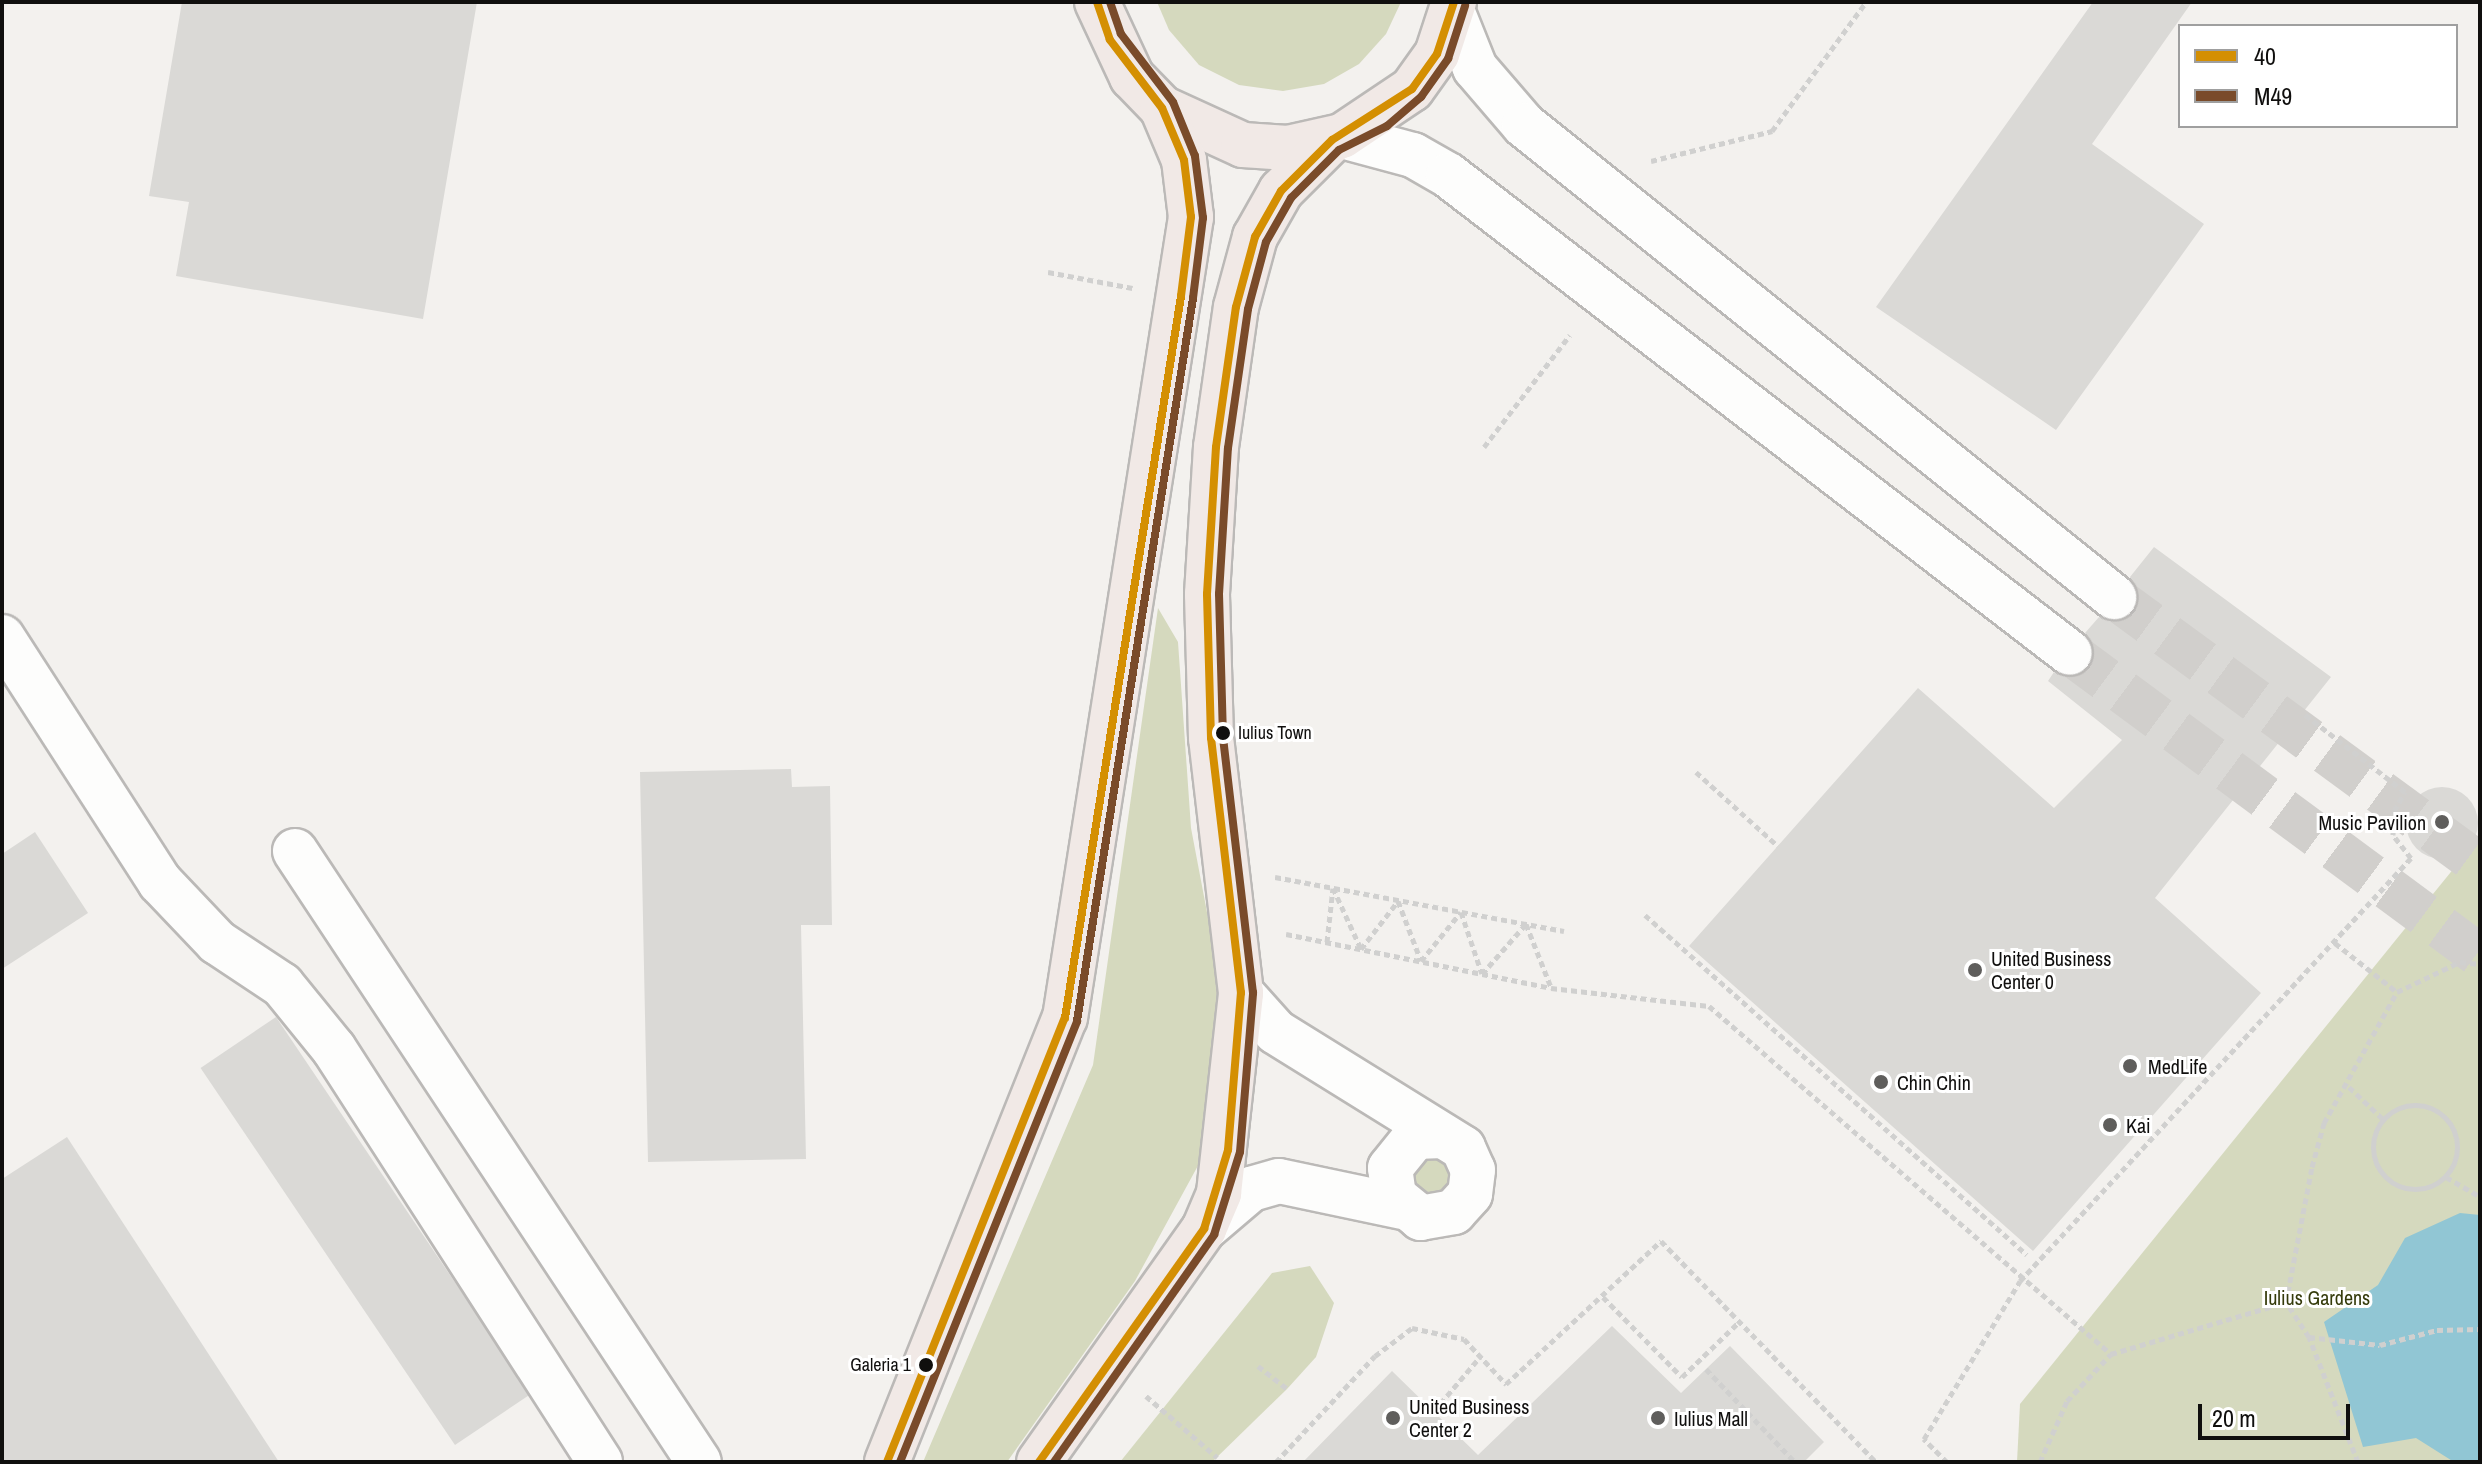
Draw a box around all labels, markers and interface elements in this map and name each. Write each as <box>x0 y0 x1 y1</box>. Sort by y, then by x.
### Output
legend <box>2178 24 2458 128</box>
text: 40 <box>2254 40 2276 72</box>
text: M49 <box>2254 80 2292 112</box>
place label: Iulius Town <box>1238 722 1312 744</box>
marker: Iulius Town <box>1215 725 1231 741</box>
place label: Music Pavilion <box>2318 810 2426 834</box>
marker: Music Pavilion <box>2433 813 2451 831</box>
place label: United Business Center 0 <box>1991 946 2111 993</box>
marker: United Business Center 0 <box>1966 961 1984 979</box>
place label: MedLife <box>2148 1054 2207 1078</box>
marker: MedLife <box>2119 1055 2141 1077</box>
place label: Chin Chin <box>1897 1070 1971 1094</box>
marker: Chin Chin <box>1872 1073 1890 1091</box>
place label: Kai <box>2126 1113 2151 1137</box>
marker: Kai <box>2101 1116 2119 1134</box>
park label: Iulius Gardens <box>2264 1285 2370 1309</box>
place label: Galeria 1 <box>850 1354 911 1376</box>
marker: Galeria 1 <box>918 1357 934 1373</box>
scale bar <box>2202 1388 2354 1438</box>
place label: United Business Center 2 <box>1409 1394 1529 1441</box>
text: 20 m <box>2212 1402 2256 1434</box>
place label: Iulius Mall <box>1674 1406 1748 1430</box>
marker: United Business Center 2 <box>1384 1409 1402 1427</box>
marker: Iulius Mall <box>1649 1409 1667 1427</box>

